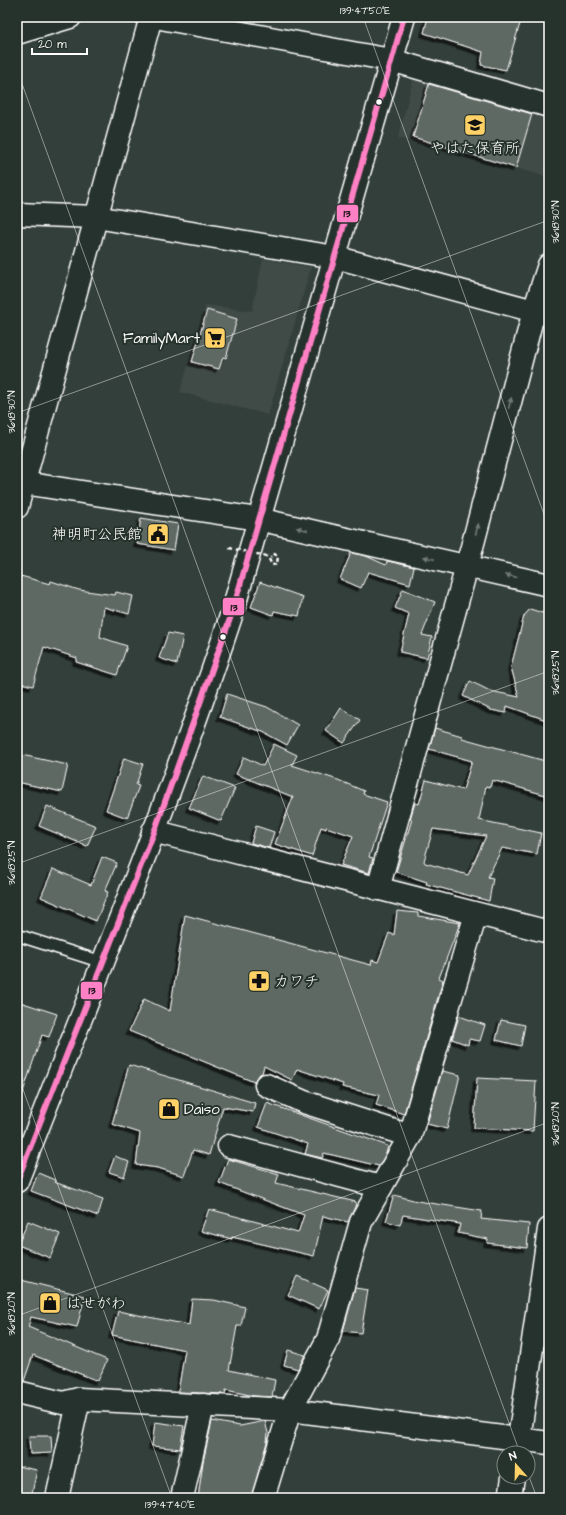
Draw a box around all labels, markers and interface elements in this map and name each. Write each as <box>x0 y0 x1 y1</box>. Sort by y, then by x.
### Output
text: 139°47'50"E <box>340 4 390 18</box>
scale bar <box>32 30 87 56</box>
text: 20 m <box>38 36 67 53</box>
unlabelled marker <box>374 97 384 107</box>
school or university icon: やはた保育所 <box>462 112 488 138</box>
place label: やはた保育所 <box>430 138 520 159</box>
text: 36°18'30"N <box>549 201 563 243</box>
line badge: 13 <box>336 204 359 223</box>
text: 13 <box>343 206 351 221</box>
supermarket icon: FamilyMart <box>202 325 228 351</box>
place label: FamilyMart <box>123 328 200 350</box>
text: 36°18'30"N <box>5 391 19 433</box>
one-way arrow <box>507 397 513 409</box>
public building icon: 神明町公民館 <box>145 521 171 547</box>
one-way arrow <box>474 522 480 534</box>
place label: 神明町公民館 <box>52 524 142 545</box>
one-way arrow <box>296 526 308 532</box>
one-way arrow <box>423 554 435 560</box>
one-way arrow <box>505 573 517 579</box>
line badge: 13 <box>222 597 245 616</box>
text: 13 <box>230 600 238 615</box>
unlabelled marker <box>218 632 228 642</box>
text: 36°18'25"N <box>549 651 563 695</box>
text: 36°18'25"N <box>5 841 19 885</box>
pharmacy icon: カワチ <box>246 968 272 994</box>
place label: カワチ <box>274 971 319 992</box>
line badge: 13 <box>80 981 103 1000</box>
text: 13 <box>88 983 96 998</box>
shop icon: Daiso <box>156 1096 182 1122</box>
place label: Daiso <box>184 1099 220 1120</box>
text: 36°18'20"N <box>549 1102 563 1146</box>
shop icon: はせがわ <box>37 1290 63 1316</box>
text: 36°18'20"N <box>5 1292 19 1336</box>
place label: はせがわ <box>66 1293 126 1314</box>
north arrow <box>496 1445 536 1485</box>
text: N <box>507 1448 519 1464</box>
text: 139°47'40"E <box>145 1498 195 1512</box>

